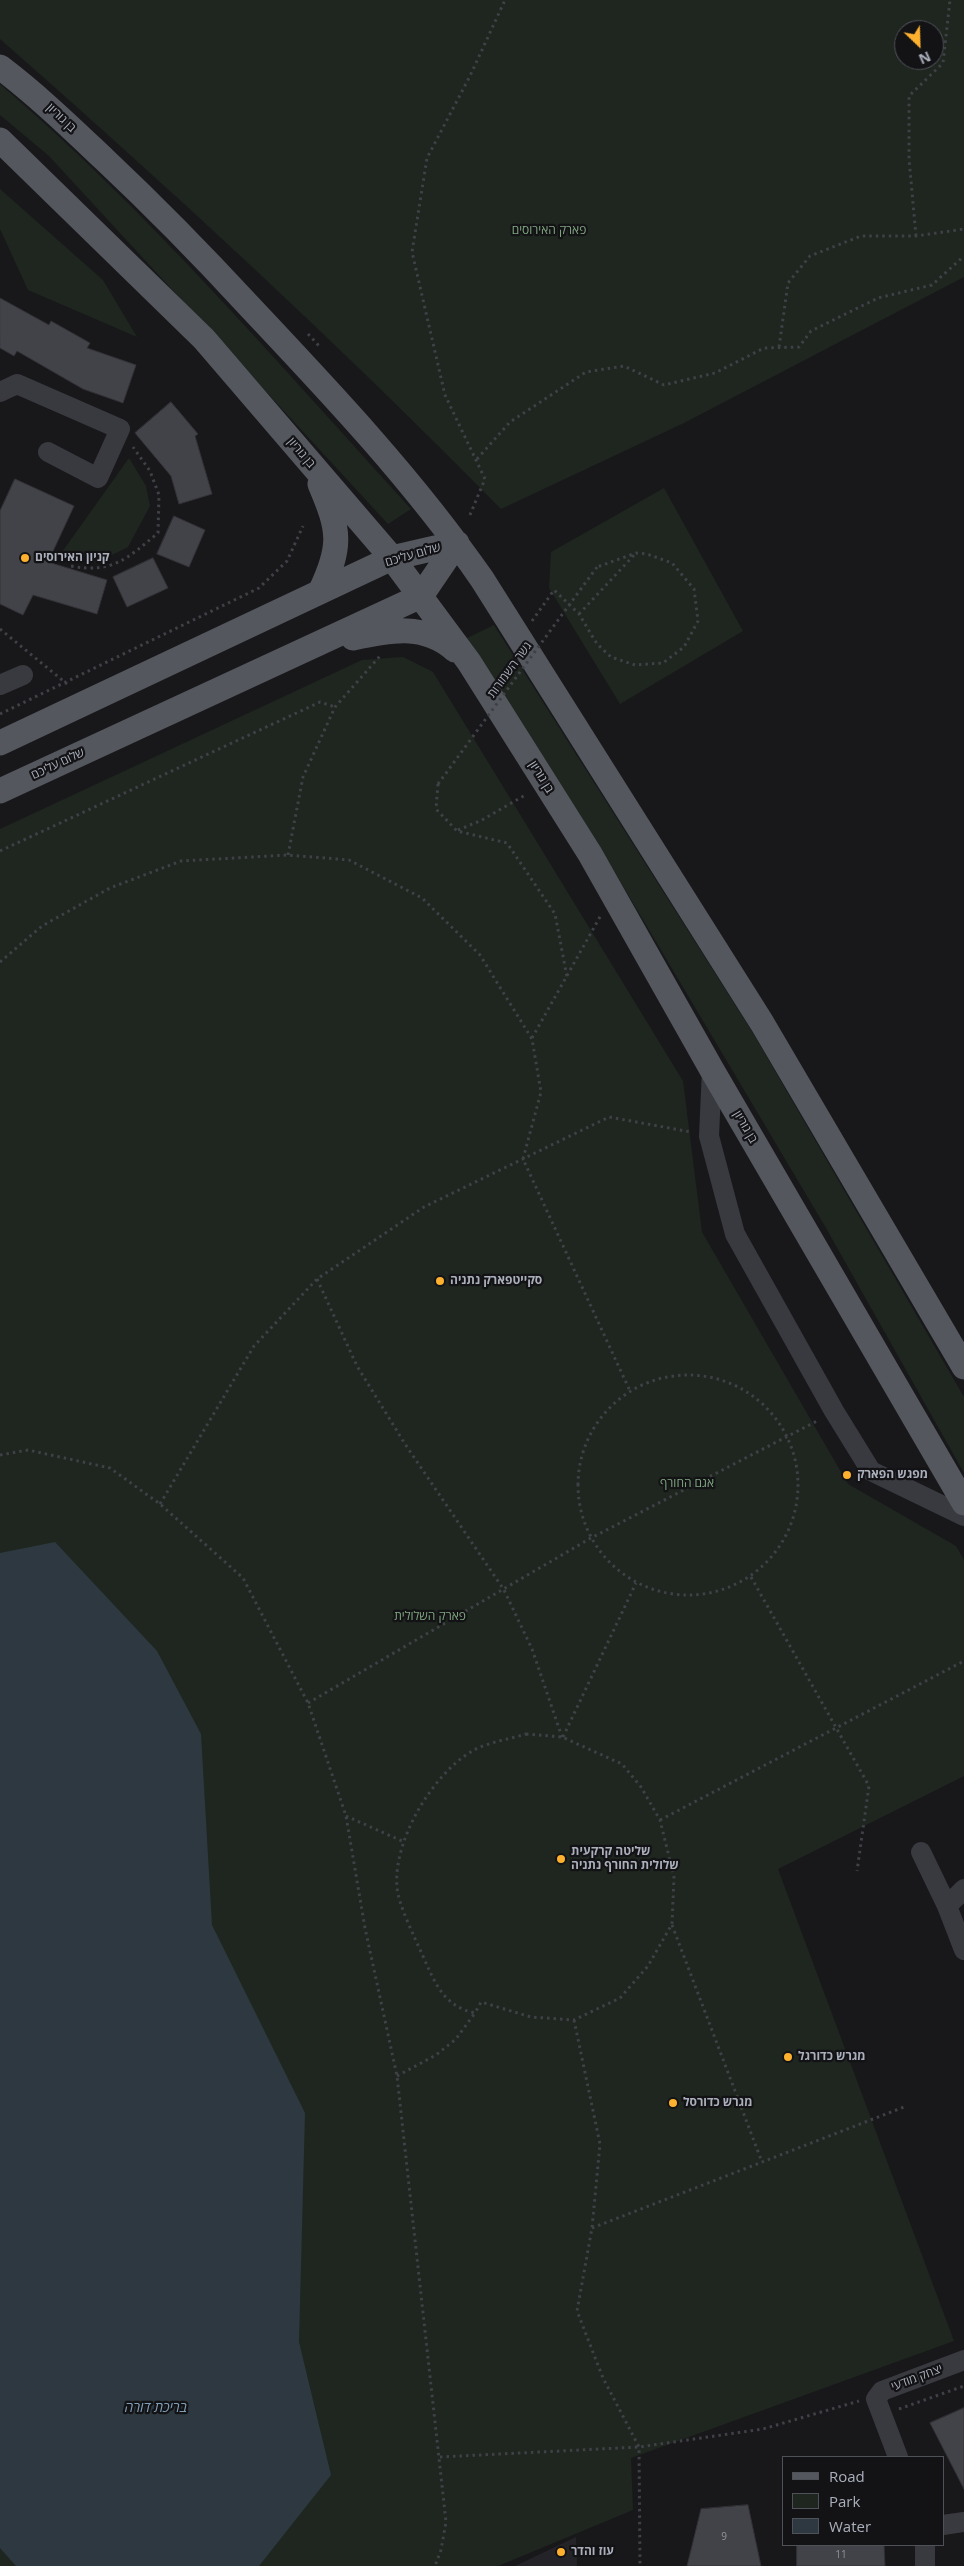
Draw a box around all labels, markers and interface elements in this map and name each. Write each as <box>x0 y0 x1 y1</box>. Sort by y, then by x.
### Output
north arrow <box>894 20 944 70</box>
text: N <box>916 47 934 69</box>
street label: בן גוריון <box>43 101 79 135</box>
park label: פארק האירוסים <box>512 224 586 238</box>
street label: בן גוריון <box>284 435 318 471</box>
street label: שלום עליכם <box>384 540 442 570</box>
place label: קניון האירוסים <box>35 551 110 565</box>
marker: קניון האירוסים <box>19 552 31 564</box>
street label: גשר השמורות <box>485 639 535 701</box>
street label: שלום עליכם <box>29 745 87 783</box>
street label: בן גוריון <box>526 758 556 796</box>
street label: בן גוריון <box>730 1108 760 1146</box>
place label: סקייטפארק נתניה <box>450 1274 542 1288</box>
marker: סקייטפארק נתניה <box>434 1275 446 1287</box>
place label: מפגש הפארק <box>857 1468 928 1482</box>
marker: מפגש הפארק <box>841 1469 853 1481</box>
park label: אגם החורף <box>660 1477 714 1491</box>
park label: פארק השלולית <box>394 1610 466 1624</box>
place label: שליטה קרקעית שלולית החורף נתניה <box>571 1845 679 1873</box>
marker: שליטה קרקעית שלולית החורף נתניה <box>555 1853 567 1865</box>
place label: מגרש כדורגל <box>798 2050 866 2064</box>
marker: מגרש כדורגל <box>782 2051 794 2063</box>
place label: מגרש כדורסל <box>683 2096 752 2110</box>
marker: מגרש כדורסל <box>667 2097 679 2109</box>
street label: יצחק מודעי <box>889 2362 945 2394</box>
water label: בריכת דורה <box>125 2400 187 2416</box>
legend <box>782 2456 944 2546</box>
text: Road <box>829 2466 865 2486</box>
text: Park <box>829 2491 860 2511</box>
text: Water <box>829 2516 871 2536</box>
house number: 9 <box>721 2531 727 2543</box>
place label: עוז והדר <box>571 2545 614 2559</box>
marker: עוז והדר <box>555 2546 567 2558</box>
house number: 11 <box>835 2549 847 2561</box>

